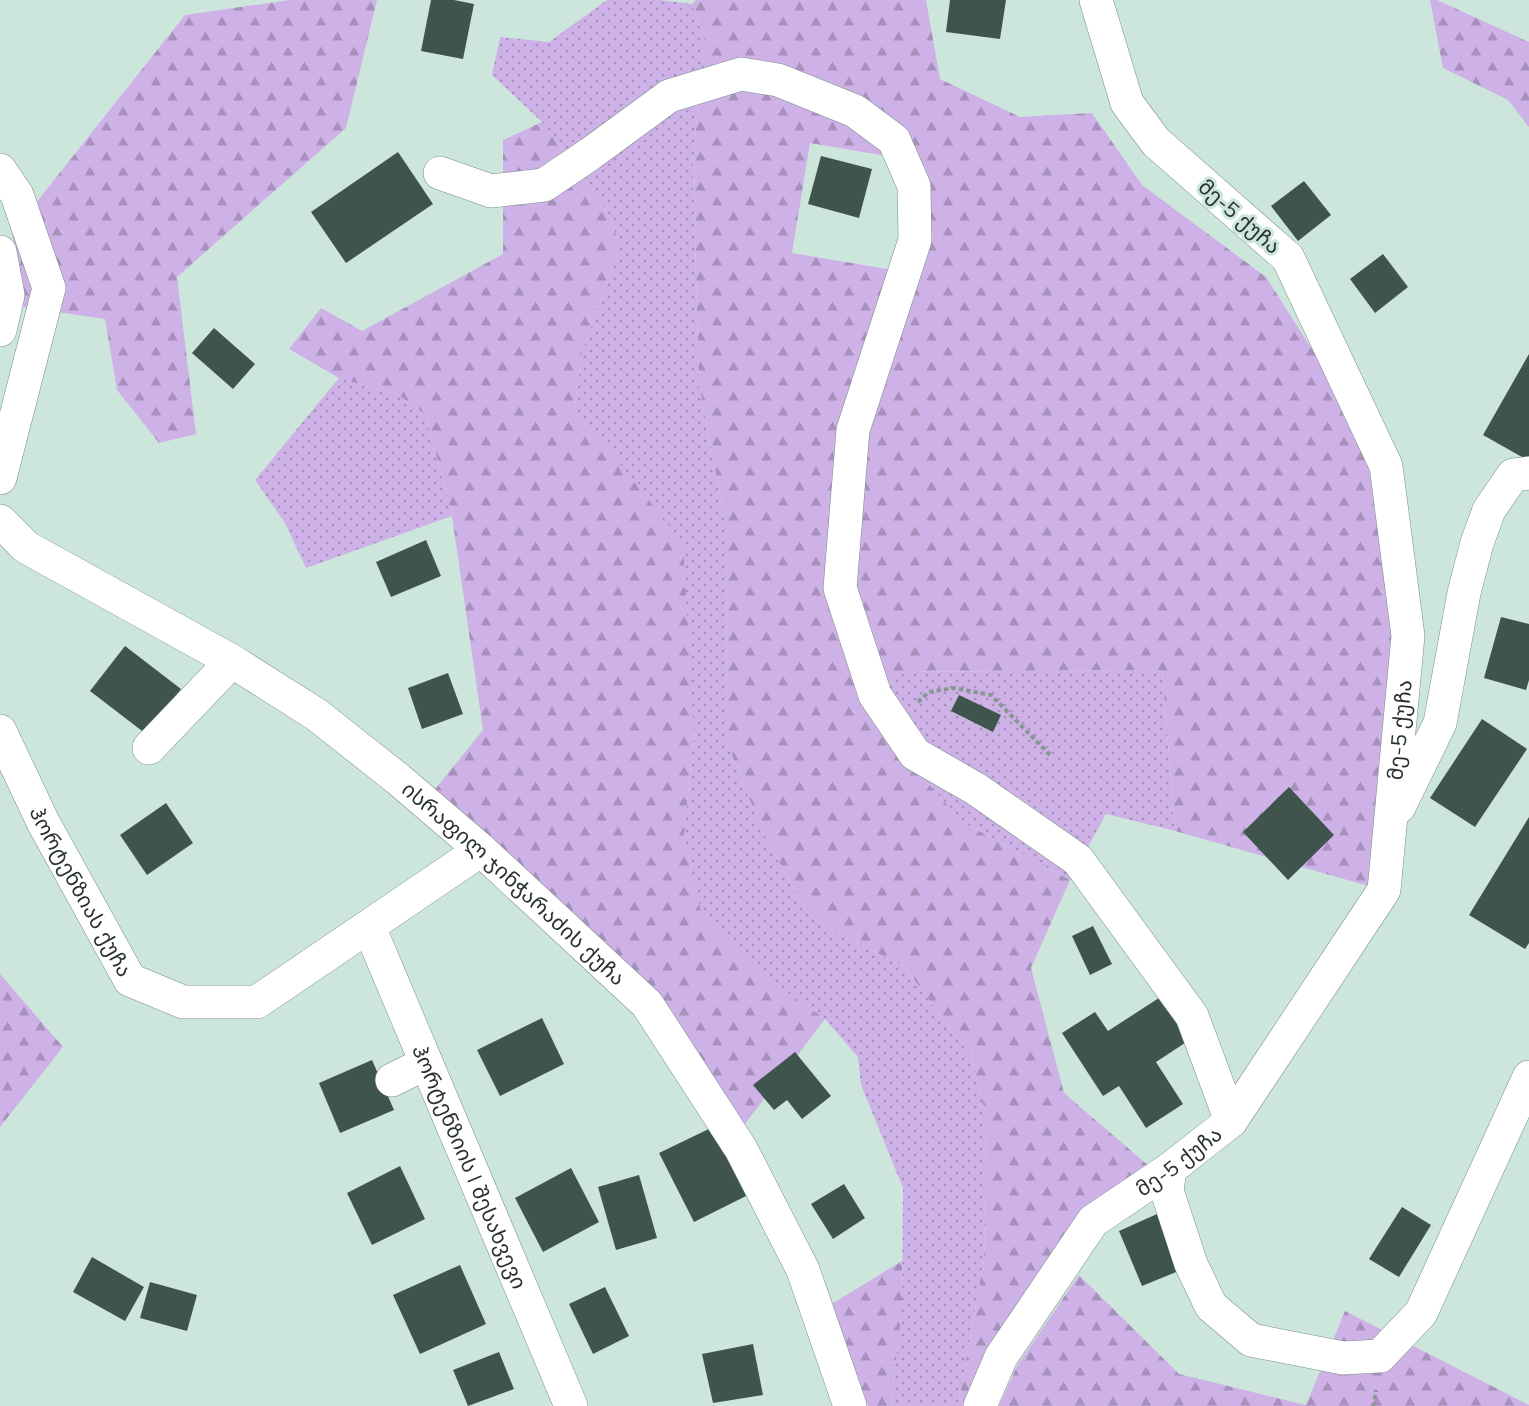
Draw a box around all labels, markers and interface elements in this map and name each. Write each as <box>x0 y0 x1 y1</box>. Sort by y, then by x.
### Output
street label: მე-5 ქუჩა <box>1193 173 1287 259</box>
street label: მე-5 ქუჩა <box>1381 678 1417 781</box>
street label: ისრაფილ ჯინჭარაძის ქუჩა <box>397 775 631 991</box>
street label: ჰორტენზიას ქუჩა <box>24 802 139 981</box>
street label: ჰორტენზიის I შესახვევი <box>407 1041 533 1293</box>
street label: მე-5 ქუჩა <box>1131 1120 1227 1202</box>

